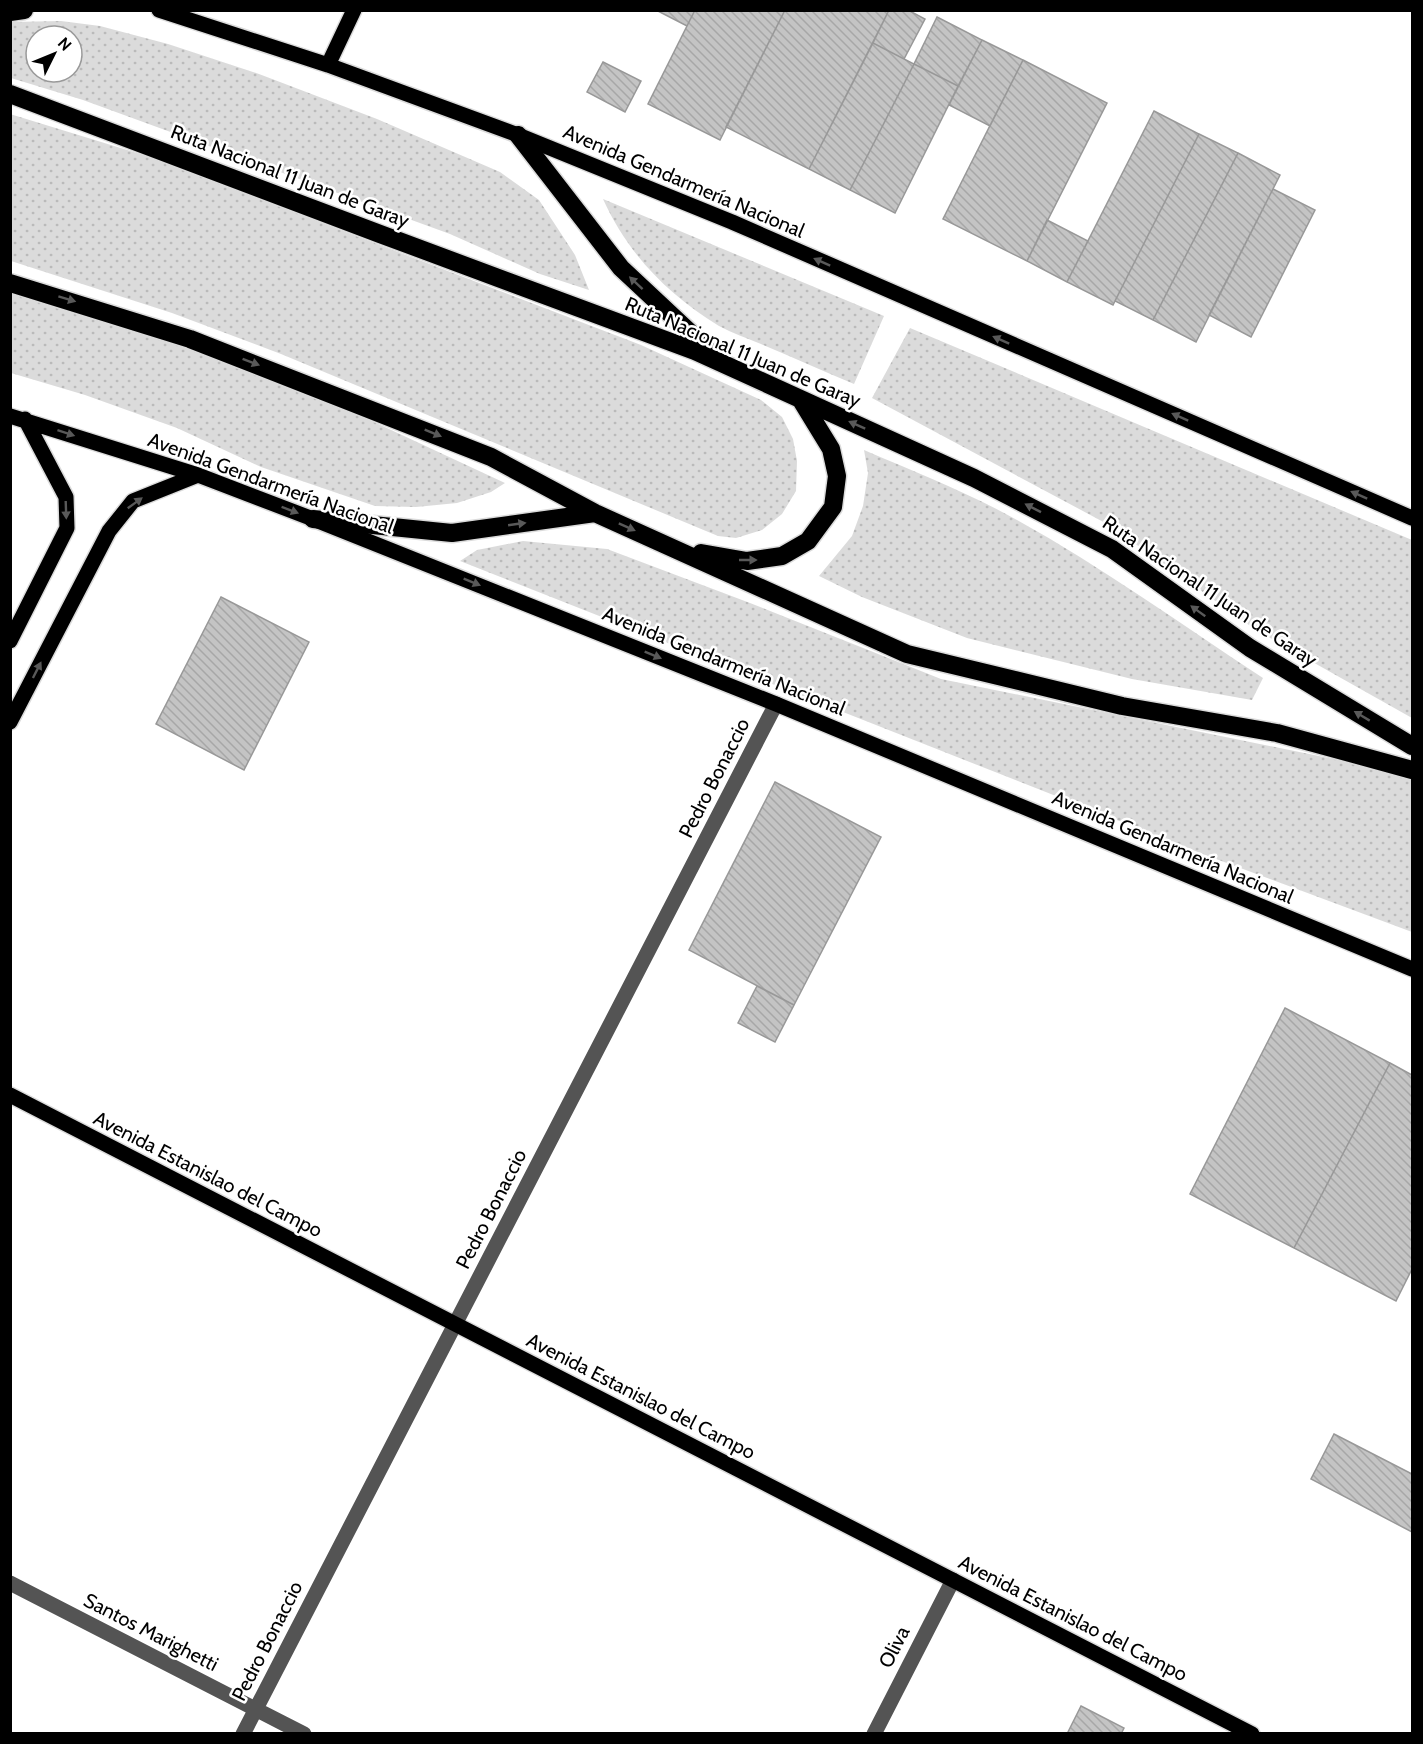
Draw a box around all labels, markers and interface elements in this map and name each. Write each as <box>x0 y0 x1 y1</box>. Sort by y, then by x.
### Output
north arrow <box>24 24 84 84</box>
text: N <box>54 33 75 55</box>
street label: Ruta Nacional 11 Juan de Garay <box>167 119 413 233</box>
street label: Avenida Gendarmería Nacional <box>560 119 808 243</box>
one-way arrow <box>814 257 831 266</box>
one-way arrow <box>630 276 644 290</box>
street label: Ruta Nacional 11 Juan de Garay <box>622 291 864 413</box>
one-way arrow <box>58 295 76 304</box>
one-way arrow <box>993 335 1010 344</box>
one-way arrow <box>242 357 260 367</box>
one-way arrow <box>1171 412 1189 421</box>
one-way arrow <box>848 420 865 429</box>
street label: Avenida Gendarmería Nacional <box>145 427 397 539</box>
one-way arrow <box>424 428 442 438</box>
one-way arrow <box>57 429 75 438</box>
one-way arrow <box>1349 490 1367 500</box>
one-way arrow <box>126 497 142 509</box>
one-way arrow <box>62 500 71 519</box>
one-way arrow <box>1024 503 1041 513</box>
one-way arrow <box>282 505 300 515</box>
street label: Ruta Nacional 11 Juan de Garay <box>1098 510 1322 672</box>
one-way arrow <box>508 519 527 528</box>
one-way arrow <box>618 523 635 532</box>
one-way arrow <box>738 555 757 565</box>
one-way arrow <box>463 577 481 587</box>
street label: Avenida Gendarmería Nacional <box>599 601 849 721</box>
one-way arrow <box>1190 606 1206 617</box>
one-way arrow <box>644 650 662 660</box>
one-way arrow <box>32 661 42 678</box>
one-way arrow <box>1354 710 1370 721</box>
street label: Pedro Bonaccio <box>674 714 754 842</box>
street label: Avenida Gendarmería Nacional <box>1049 785 1297 909</box>
street label: Avenida Estanislao del Campo <box>90 1106 326 1242</box>
street label: Pedro Bonaccio <box>451 1145 531 1273</box>
street label: Avenida Estanislao del Campo <box>523 1328 759 1464</box>
street label: Avenida Estanislao del Campo <box>955 1550 1191 1686</box>
street label: Pedro Bonaccio <box>227 1577 307 1705</box>
street label: Santos Marighetti <box>80 1588 222 1676</box>
street label: Oliva <box>873 1622 915 1672</box>

